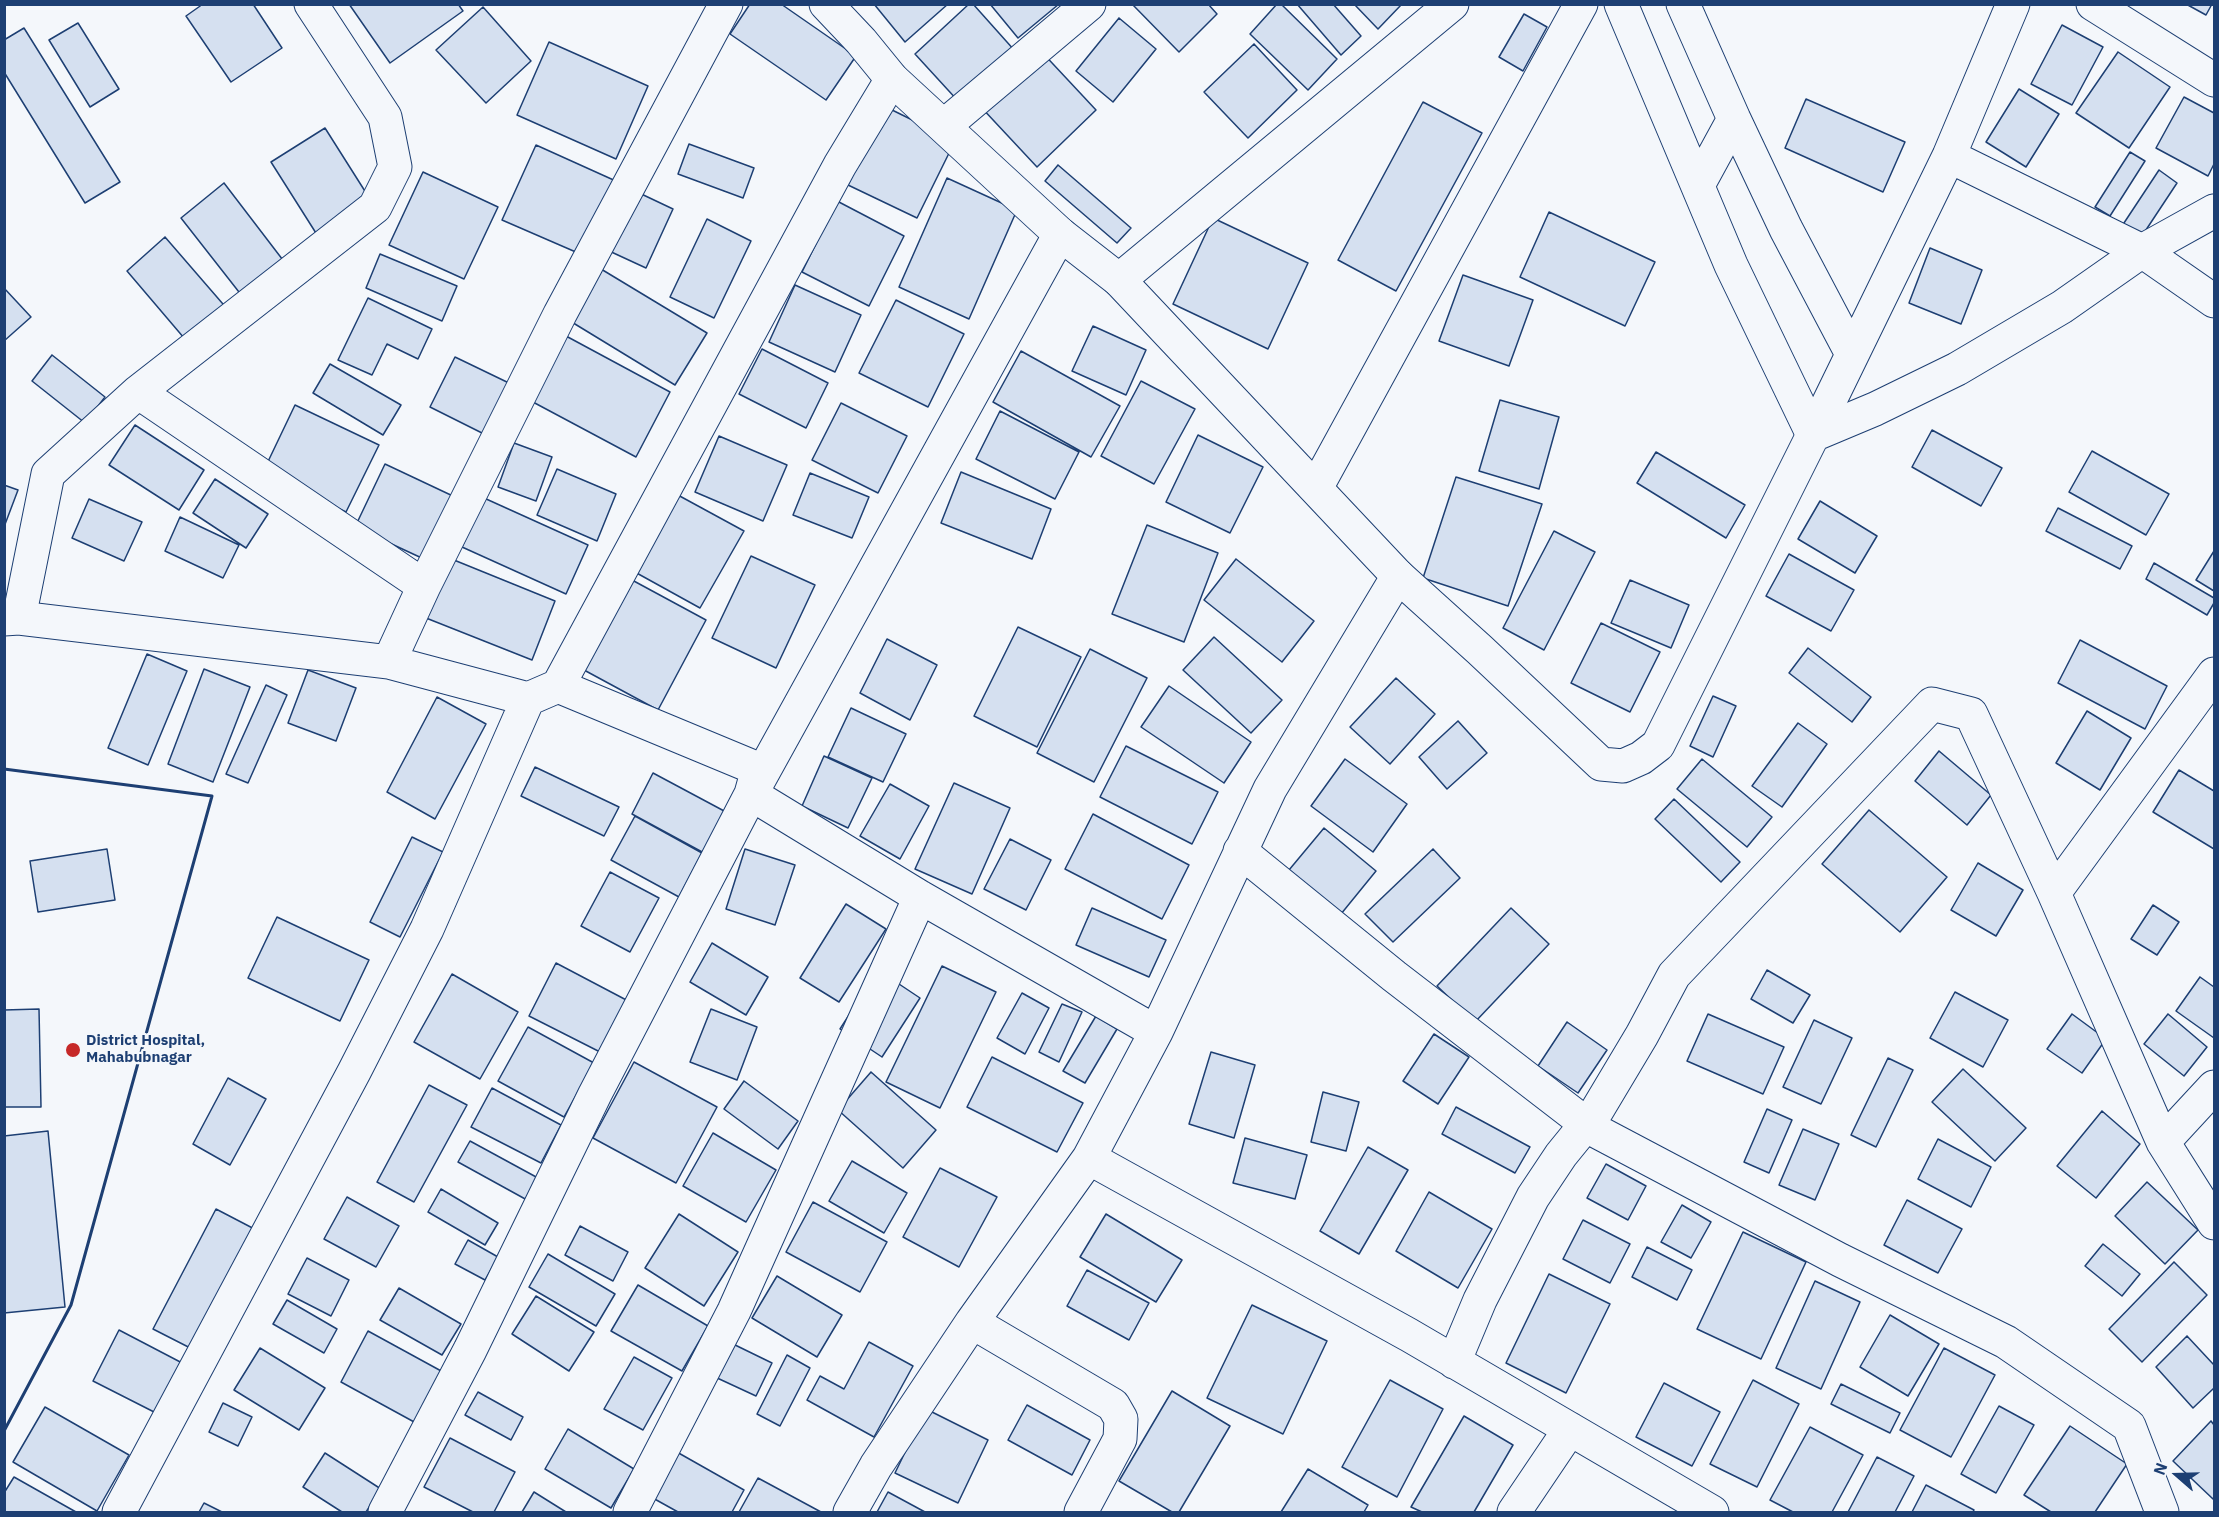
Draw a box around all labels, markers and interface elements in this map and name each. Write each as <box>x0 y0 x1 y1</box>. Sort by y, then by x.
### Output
place label: District Hospital, Mahabubnagar <box>86 1032 205 1067</box>
marker: District Hospital, Mahabubnagar <box>64 1041 82 1059</box>
north arrow <box>2147 1445 2207 1505</box>
text: N <box>2149 1460 2171 1478</box>

